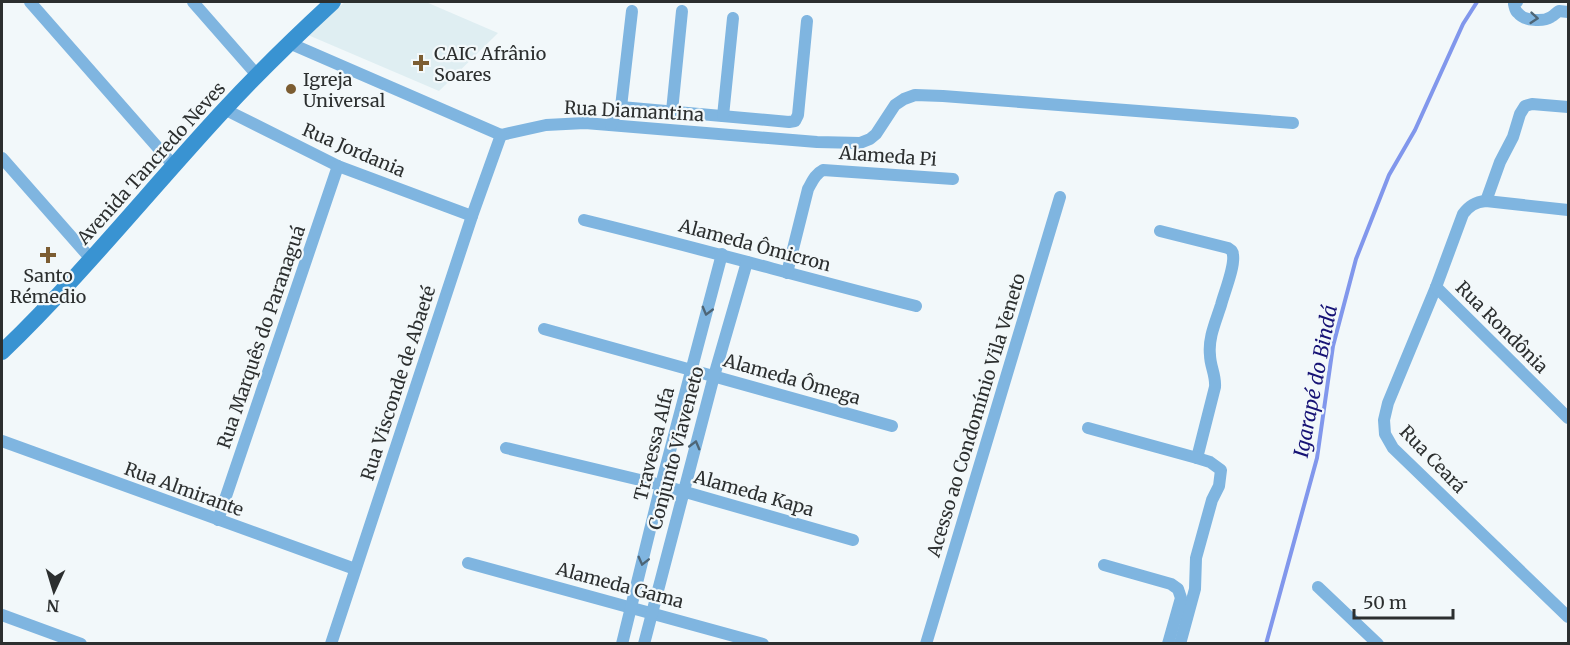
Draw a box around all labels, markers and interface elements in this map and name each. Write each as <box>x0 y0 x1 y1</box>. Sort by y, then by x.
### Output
one-way arrow <box>1529 11 1539 24</box>
place label: CAIC Afrânio Soares <box>434 42 546 86</box>
marker: CAIC Afrânio Soares <box>412 54 430 72</box>
place label: Igreja Universal <box>303 68 386 112</box>
street label: Avenida Tancredo Neves <box>71 77 230 250</box>
marker: Igreja Universal <box>284 82 298 96</box>
street label: Rua Diamantina <box>563 96 705 126</box>
street label: Rua Jordania <box>299 118 409 182</box>
street label: Alameda Pi <box>837 141 938 171</box>
street label: Alameda Ômicron <box>675 213 834 276</box>
street label: Rua Marquês do Paranaguá <box>212 222 310 452</box>
marker: Santo Rémedio <box>41 248 55 262</box>
place label: Santo Rémedio <box>10 264 86 308</box>
street label: Acesso ao Condomínio Vila Veneto <box>922 270 1030 561</box>
street label: Rua Rondônia <box>1451 276 1553 378</box>
street label: Rua Visconde de Abaeté <box>356 283 440 483</box>
water label: Igarapé do Bindá <box>1288 303 1342 459</box>
one-way arrow <box>702 305 714 316</box>
street label: Alameda Ômega <box>720 348 864 410</box>
street label: Conjunto Viaveneto <box>643 364 709 532</box>
street label: Travessa Alfa <box>629 384 679 503</box>
street label: Rua Ceará <box>1395 420 1471 498</box>
one-way arrow <box>688 440 701 450</box>
street label: Rua Almirante <box>121 457 247 521</box>
street label: Alameda Kapa <box>690 465 817 521</box>
one-way arrow <box>637 555 650 565</box>
street label: Alameda Gama <box>553 557 686 613</box>
north arrow <box>24 561 84 621</box>
scale bar <box>1354 582 1453 620</box>
text: 50 m <box>1363 591 1407 614</box>
text: N <box>46 596 60 616</box>

